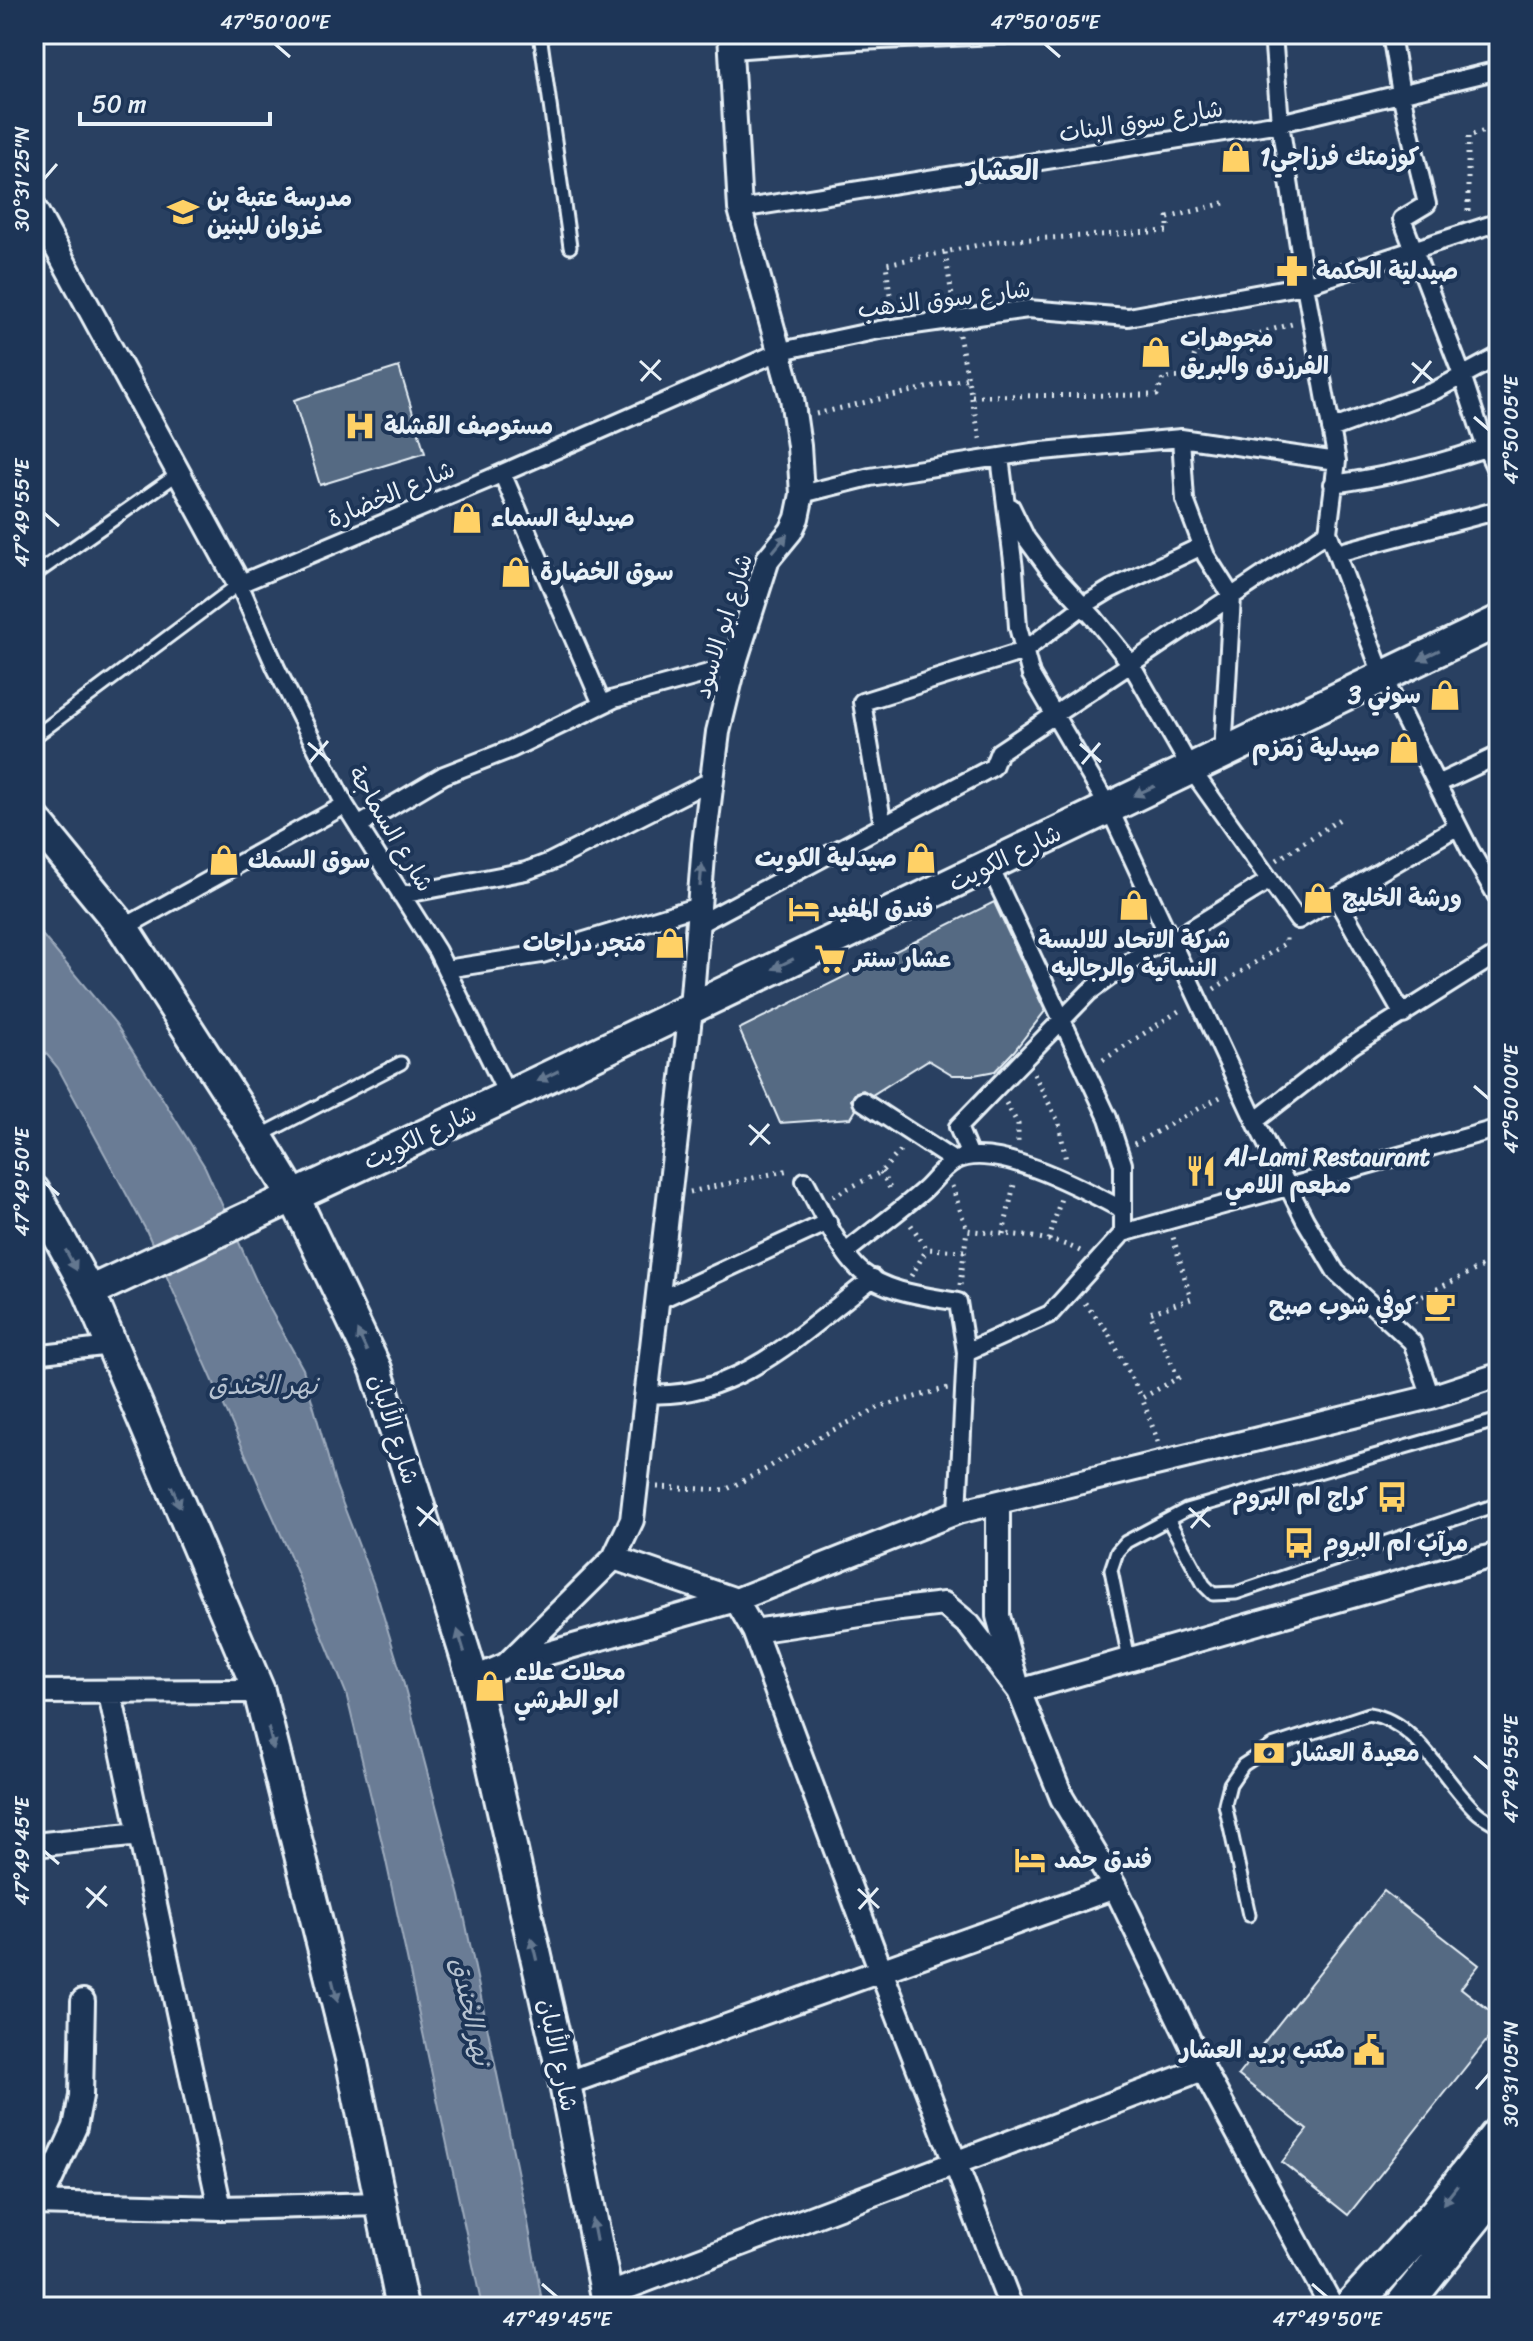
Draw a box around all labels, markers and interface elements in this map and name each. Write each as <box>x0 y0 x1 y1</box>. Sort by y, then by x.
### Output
text: 47°50'00"E <box>220 5 332 40</box>
text: 47°50'05"E <box>990 5 1101 40</box>
scale bar <box>80 76 270 126</box>
text: 50 m <box>92 83 147 125</box>
street label: شارع سوق البنات <box>1056 87 1226 155</box>
text: 30°31'25"N <box>5 126 40 232</box>
place label: كوزمتك فرزاجي1 <box>1260 136 1420 178</box>
shop icon: كوزمتك فرزاجي1 <box>1219 140 1253 174</box>
district label: العشار <box>964 146 1039 195</box>
place label: مدرسة عتبة بن غزوان للبنين <box>207 177 352 247</box>
school or university icon: مدرسة عتبة بن غزوان للبنين <box>166 195 200 229</box>
place label: صيدلية الحكمة <box>1316 250 1458 292</box>
pharmacy icon: صيدلية الحكمة <box>1275 254 1309 288</box>
street label: شارع سوق الذهب <box>855 268 1033 330</box>
place label: مجوهرات الفرزدق والبريق <box>1180 317 1329 387</box>
shop icon: مجوهرات الفرزدق والبريق <box>1139 335 1173 369</box>
text: 47°50'05"E <box>1494 374 1529 485</box>
place label: مستوصف القشلة <box>384 405 553 447</box>
hospital icon: مستوصف القشلة <box>343 409 377 443</box>
street label: شارع الخضارة <box>320 448 462 540</box>
text: 47°49'55"E <box>5 457 40 567</box>
place label: صيدلية السماء <box>491 497 635 539</box>
shop icon: صيدلية السماء <box>450 501 484 535</box>
one-way arrow <box>772 533 789 554</box>
street label: شارع ابو الاسود <box>681 548 765 704</box>
place label: سوق الخضارة <box>540 551 674 593</box>
shop icon: سوق الخضارة <box>499 555 533 589</box>
one-way arrow <box>1417 648 1440 662</box>
place label: سوني 3 <box>1347 674 1421 716</box>
shop icon: سوني 3 <box>1428 678 1462 712</box>
place label: صيدلية زمزم <box>1252 727 1380 769</box>
shop icon: صيدلية زمزم <box>1387 731 1421 765</box>
street label: شارع السماجة <box>337 758 445 900</box>
one-way arrow <box>1132 784 1155 798</box>
street label: شارع الكويت <box>941 812 1069 904</box>
place label: صيدلية الكويت <box>755 837 897 879</box>
place label: سوق السمك <box>248 839 370 881</box>
shop icon: صيدلية الكويت <box>904 841 938 875</box>
shop icon: سوق السمك <box>207 843 241 877</box>
one-way arrow <box>695 862 708 887</box>
place label: ورشة الخليج <box>1342 877 1462 919</box>
shop icon: ورشة الخليج <box>1301 881 1335 915</box>
place label: فندق المفيد <box>828 888 933 930</box>
shop icon: شركة الاتحاد للالبسة النسائية والرجاليه <box>1117 888 1151 922</box>
hotel icon: فندق المفيد <box>787 892 821 926</box>
place label: شركة الاتحاد للالبسة النسائية والرجاليه <box>1038 919 1230 989</box>
place label: متجر دراجات <box>523 922 646 964</box>
shop icon: متجر دراجات <box>653 926 687 960</box>
place label: عشار سنتر <box>852 938 951 980</box>
supermarket icon: عشار سنتر <box>813 942 847 976</box>
one-way arrow <box>771 957 795 971</box>
text: 47°50'00"E <box>1494 1042 1529 1154</box>
one-way arrow <box>537 1069 560 1083</box>
street label: شارع الكويت <box>356 1092 484 1182</box>
text: 47°49'50"E <box>5 1126 40 1236</box>
place label: Al-Lami Restaurant مطعم اللامي <box>1224 1136 1430 1206</box>
restaurant icon: Al-Lami Restaurant مطعم اللامي <box>1184 1154 1218 1188</box>
one-way arrow <box>64 1248 78 1271</box>
place label: كوفي شوب صبح <box>1269 1285 1416 1327</box>
cafe icon: كوفي شوب صبح <box>1423 1289 1457 1323</box>
one-way arrow <box>355 1330 369 1353</box>
water label: نهر الخندق <box>208 1362 321 1408</box>
street label: شارع الألبان <box>356 1368 432 1490</box>
place label: كراج ام البروم <box>1233 1476 1368 1518</box>
bus stop icon: كراج ام البروم <box>1375 1480 1409 1514</box>
one-way arrow <box>170 1486 183 1509</box>
place label: مرآب ام البروم <box>1323 1522 1468 1564</box>
bus stop icon: مرآب ام البروم <box>1282 1526 1316 1560</box>
one-way arrow <box>454 1629 467 1653</box>
place label: محلات علاء ابو الطرشي <box>514 1651 626 1721</box>
shop icon: محلات علاء ابو الطرشي <box>473 1669 507 1703</box>
text: 47°49'55"E <box>1494 1713 1529 1823</box>
one-way arrow <box>266 1726 278 1751</box>
place label: معيدة العشار <box>1291 1732 1420 1774</box>
bank icon: معيدة العشار <box>1252 1736 1286 1770</box>
text: 47°49'45"E <box>5 1795 40 1905</box>
place label: فندق حمد <box>1054 1839 1152 1881</box>
hotel icon: فندق حمد <box>1013 1843 1047 1877</box>
one-way arrow <box>527 1936 540 1961</box>
water label: نهر الخندق <box>437 1953 506 2072</box>
one-way arrow <box>329 1979 341 2004</box>
street label: شارع الألبان <box>526 1995 590 2115</box>
text: 30°31'05"N <box>1494 2021 1529 2127</box>
place label: مكتب بريد العشار <box>1178 2029 1345 2071</box>
public building icon: مكتب بريد العشار <box>1352 2033 1386 2067</box>
one-way arrow <box>1443 2185 1459 2205</box>
one-way arrow <box>587 2218 600 2243</box>
text: 47°49'45"E <box>503 2302 613 2337</box>
text: 47°49'50"E <box>1273 2302 1383 2337</box>

